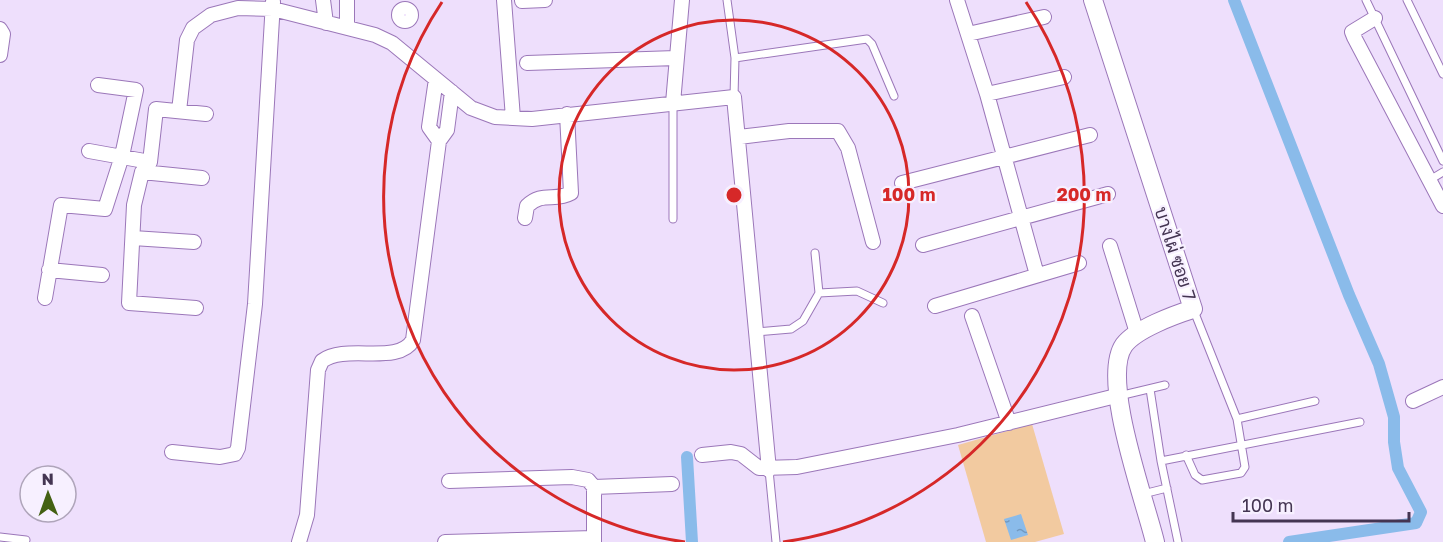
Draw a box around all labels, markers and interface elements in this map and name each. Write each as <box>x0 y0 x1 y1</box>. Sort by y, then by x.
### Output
text: 100 m <box>883 183 935 205</box>
text: 200 m <box>1057 183 1111 205</box>
centre of rings <box>724 185 744 205</box>
street label: บางไผ่ ซอย 7 <box>1150 204 1202 303</box>
north arrow <box>18 464 78 524</box>
text: N <box>41 469 54 489</box>
scale bar <box>1233 485 1408 523</box>
text: 100 m <box>1242 494 1293 516</box>

